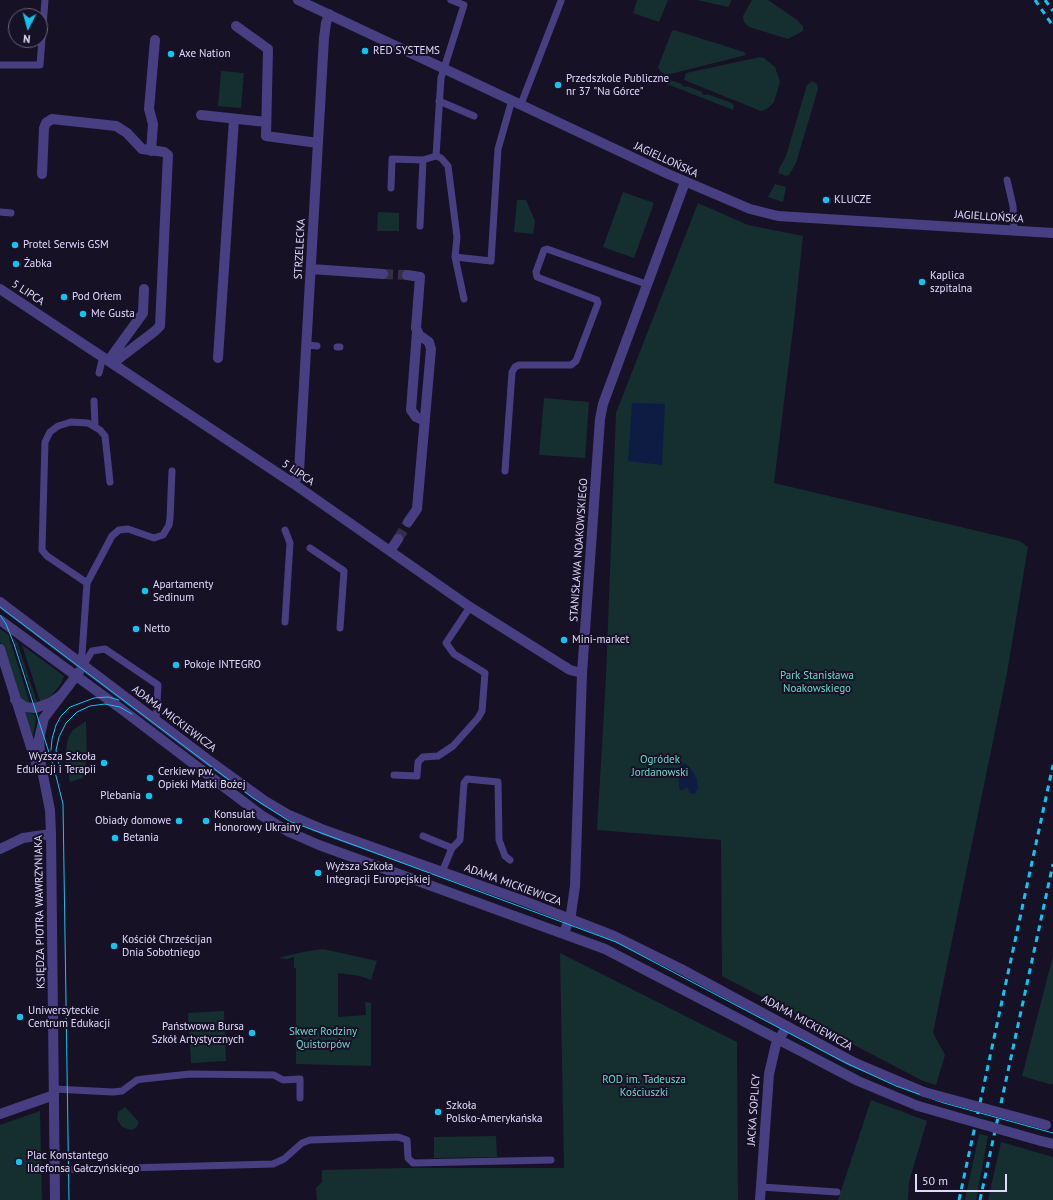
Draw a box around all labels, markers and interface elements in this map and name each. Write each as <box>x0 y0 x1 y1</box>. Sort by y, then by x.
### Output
north arrow <box>8 8 48 48</box>
text: N <box>23 32 31 46</box>
place label: RED SYSTEMS <box>373 44 440 58</box>
marker: RED SYSTEMS <box>360 46 370 56</box>
place label: Axe Nation <box>179 47 230 61</box>
marker: Axe Nation <box>166 49 176 59</box>
place label: Przedszkole Publiczne nr 37 "Na Górce" <box>566 72 669 98</box>
marker: Przedszkole Publiczne nr 37 "Na Górce" <box>553 80 563 90</box>
street label: JAGIELLOŃSKA <box>632 139 700 181</box>
place label: KLUCZE <box>834 193 871 207</box>
marker: KLUCZE <box>821 195 831 205</box>
street label: JAGIELLOŃSKA <box>954 208 1024 226</box>
street label: STRZELECKA <box>292 218 308 280</box>
place label: Protel Serwis GSM <box>23 238 109 252</box>
marker: Protel Serwis GSM <box>10 240 20 250</box>
place label: Żabka <box>24 257 52 271</box>
marker: Żabka <box>11 259 21 269</box>
place label: Kaplica szpitalna <box>930 269 972 295</box>
marker: Kaplica szpitalna <box>917 277 927 287</box>
street label: 5 LIPCA <box>9 278 47 308</box>
place label: Pod Orłem <box>72 290 121 304</box>
marker: Pod Orłem <box>59 292 69 302</box>
place label: Me Gusta <box>91 307 135 321</box>
marker: Me Gusta <box>78 309 88 319</box>
street label: 5 LIPCA <box>279 457 317 489</box>
street label: STANISŁAWA NOAKOWSKIEGO <box>567 478 591 622</box>
place label: Apartamenty Sedinum <box>153 578 213 604</box>
marker: Apartamenty Sedinum <box>140 586 150 596</box>
place label: Netto <box>144 622 170 636</box>
marker: Netto <box>131 624 141 634</box>
place label: Mini-market <box>572 633 629 647</box>
marker: Mini-market <box>559 635 569 645</box>
place label: Pokoje INTEGRO <box>184 658 261 672</box>
marker: Pokoje INTEGRO <box>171 660 181 670</box>
park label: Park Stanisława Noakowskiego <box>780 669 854 695</box>
street label: ADAMA MICKIEWICZA <box>129 683 219 755</box>
place label: Wyższa Szkoła Edukacji i Terapii <box>17 750 96 776</box>
park label: Ogródek Jordanowski <box>632 753 688 779</box>
marker: Wyższa Szkoła Edukacji i Terapii <box>99 758 109 768</box>
place label: Cerkiew pw. Opieki Matki Bożej <box>158 765 246 791</box>
marker: Cerkiew pw. Opieki Matki Bożej <box>145 773 155 783</box>
place label: Plebania <box>100 789 141 803</box>
marker: Plebania <box>144 791 154 801</box>
place label: Konsulat Honorowy Ukrainy <box>214 808 301 834</box>
place label: Obiady domowe <box>95 814 171 828</box>
marker: Obiady domowe <box>174 816 184 826</box>
marker: Konsulat Honorowy Ukrainy <box>201 816 211 826</box>
place label: Betania <box>123 831 159 845</box>
marker: Betania <box>110 833 120 843</box>
street label: KSIĘDZA PIOTRA WAWRZYNIAKA <box>32 835 48 989</box>
place label: Wyższa Szkoła Integracji Europejskiej <box>326 860 430 886</box>
street label: ADAMA MICKIEWICZA <box>463 861 563 909</box>
marker: Wyższa Szkoła Integracji Europejskiej <box>313 868 323 878</box>
place label: Kościół Chrześcijan Dnia Sobotniego <box>122 933 212 959</box>
marker: Kościół Chrześcijan Dnia Sobotniego <box>109 941 119 951</box>
street label: ADAMA MICKIEWICZA <box>759 992 855 1054</box>
place label: Uniwersyteckie Centrum Edukacji <box>28 1004 110 1030</box>
marker: Uniwersyteckie Centrum Edukacji <box>15 1012 25 1022</box>
place label: Państwowa Bursa Szkół Artystycznych <box>152 1020 244 1046</box>
park label: Skwer Rodziny Quistorpów <box>289 1025 357 1051</box>
marker: Państwowa Bursa Szkół Artystycznych <box>247 1028 257 1038</box>
park label: ROD im. Tadeusza Kościuszki <box>602 1073 686 1099</box>
street label: JACKA SOPLICY <box>745 1074 763 1146</box>
place label: Szkoła Polsko-Amerykańska <box>446 1099 542 1125</box>
marker: Szkoła Polsko-Amerykańska <box>433 1107 443 1117</box>
place label: Plac Konstantego Ildefonsa Gałczyńskiego <box>27 1149 139 1175</box>
marker: Plac Konstantego Ildefonsa Gałczyńskiego <box>14 1157 24 1167</box>
scale bar <box>917 1166 1009 1192</box>
text: 50 m <box>922 1173 948 1188</box>

